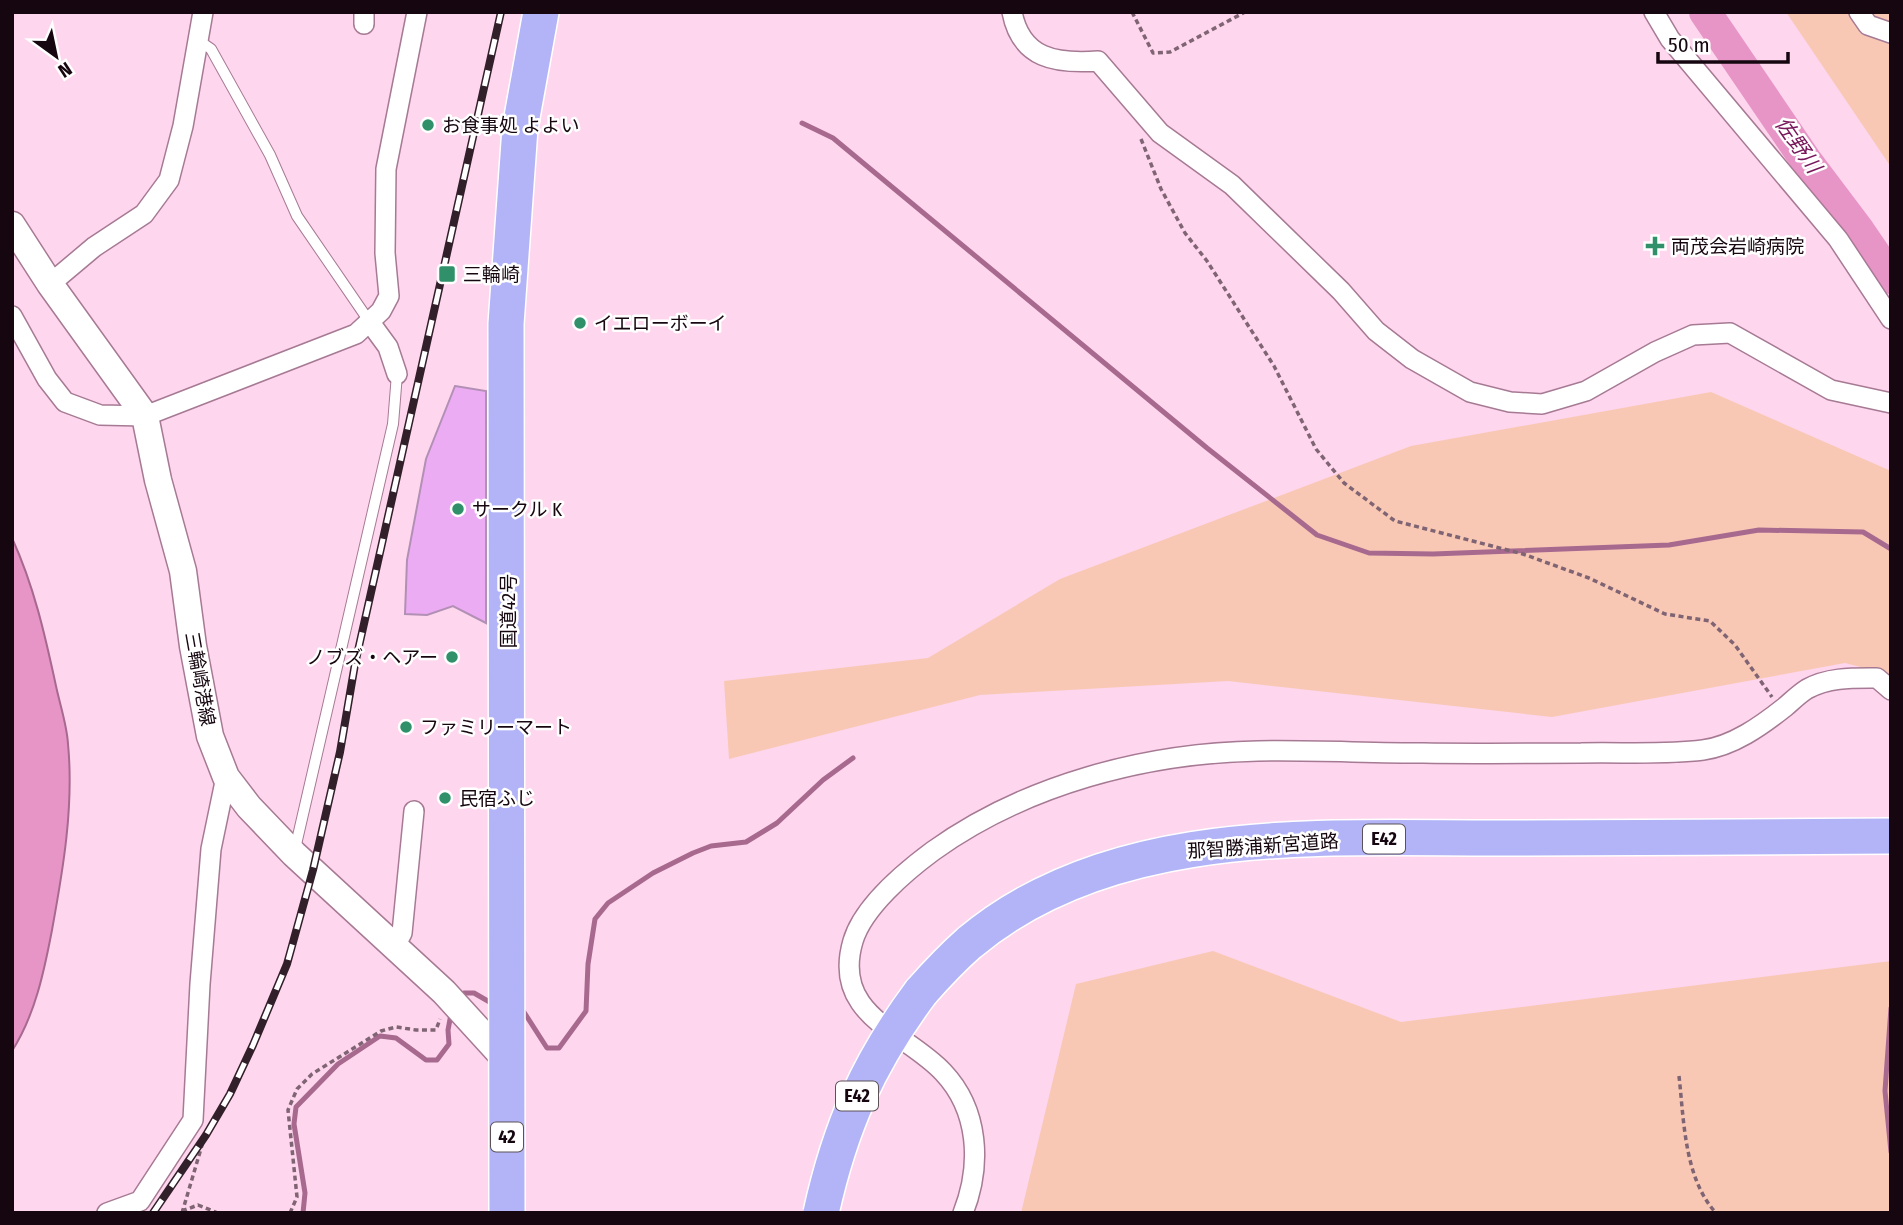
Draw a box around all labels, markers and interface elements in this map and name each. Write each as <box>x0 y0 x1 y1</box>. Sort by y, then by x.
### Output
north arrow <box>21 21 91 91</box>
scale bar <box>1658 21 1787 65</box>
text: 50 m <box>1668 32 1710 58</box>
text: N <box>54 57 76 83</box>
water label: 佐野川 <box>1769 112 1828 180</box>
place label: お食事処 よよい <box>442 114 579 137</box>
marker: お食事処 よよい <box>420 117 436 133</box>
place label: 両茂会岩崎病院 <box>1671 235 1804 258</box>
marker: 両茂会岩崎病院 <box>1645 236 1665 256</box>
place label: 三輪崎 <box>463 263 520 286</box>
marker: 三輪崎 <box>437 264 457 284</box>
place label: イエローボーイ <box>594 312 727 335</box>
marker: イエローボーイ <box>572 315 588 331</box>
place label: サークル K <box>472 498 563 521</box>
marker: サークル K <box>450 501 466 517</box>
street label: 国道42号 <box>497 574 520 648</box>
street label: 三輪崎港線 <box>180 630 220 728</box>
place label: ノブズ・ヘアー <box>306 646 438 669</box>
marker: ノブズ・ヘアー <box>444 649 460 665</box>
place label: ファミリーマート <box>420 716 572 739</box>
marker: ファミリーマート <box>398 719 414 735</box>
place label: 民宿ふじ <box>459 787 535 810</box>
marker: 民宿ふじ <box>437 790 453 806</box>
road number: E42 <box>1363 824 1405 854</box>
street label: 那智勝浦新宮道路 <box>1186 829 1340 863</box>
road number: E42 <box>836 1082 878 1111</box>
road number: 42 <box>491 1122 523 1152</box>

